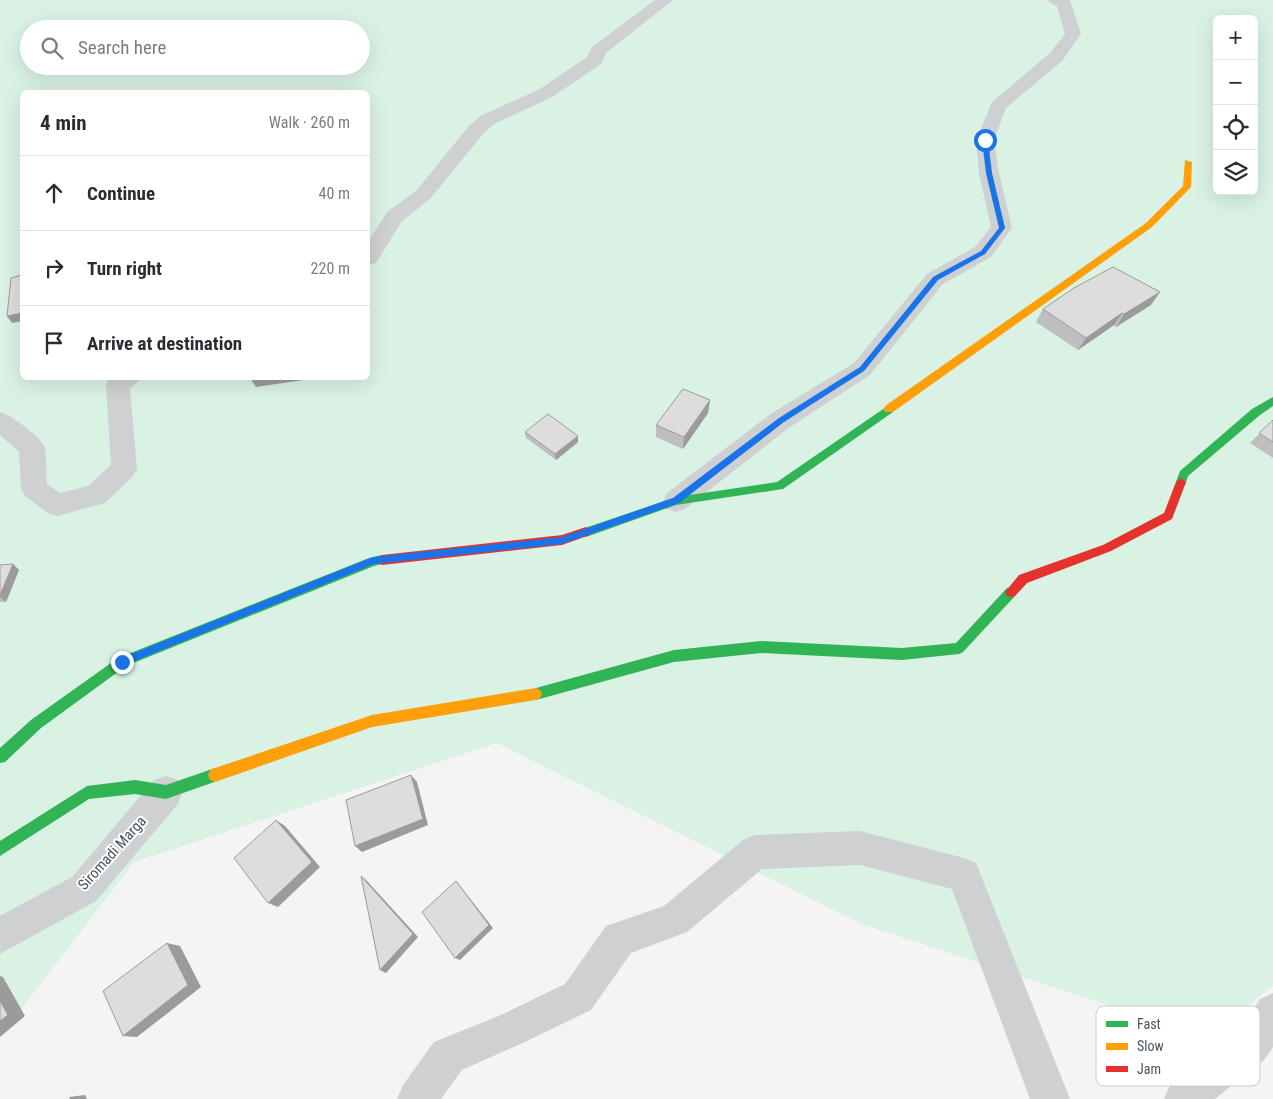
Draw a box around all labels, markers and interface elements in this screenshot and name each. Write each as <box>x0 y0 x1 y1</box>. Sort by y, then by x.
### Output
map controls <box>1213 15 1258 195</box>
button: + <box>1213 15 1258 60</box>
search box <box>20 20 370 75</box>
icon: search <box>38 34 66 62</box>
text: Search here <box>78 36 166 59</box>
button: − <box>1213 60 1258 105</box>
button: locate <box>1213 105 1258 150</box>
text: 4 min <box>40 111 87 135</box>
text: Walk · 260 m <box>269 113 350 132</box>
route start <box>974 129 997 152</box>
button: layers <box>1213 150 1258 195</box>
icon: ahead <box>40 179 68 207</box>
text: Continue <box>87 182 155 205</box>
text: 40 m <box>318 184 350 203</box>
icon: right <box>40 254 68 282</box>
text: Turn right <box>87 257 162 280</box>
text: 220 m <box>311 259 350 278</box>
icon: arrive <box>40 329 68 357</box>
text: Arrive at destination <box>87 332 242 355</box>
route end <box>111 651 134 674</box>
street label: Siromadi Marga <box>74 812 150 894</box>
legend <box>1096 1006 1260 1086</box>
text: Fast <box>1137 1016 1161 1032</box>
text: Slow <box>1137 1038 1164 1054</box>
text: Jam <box>1137 1061 1161 1077</box>

